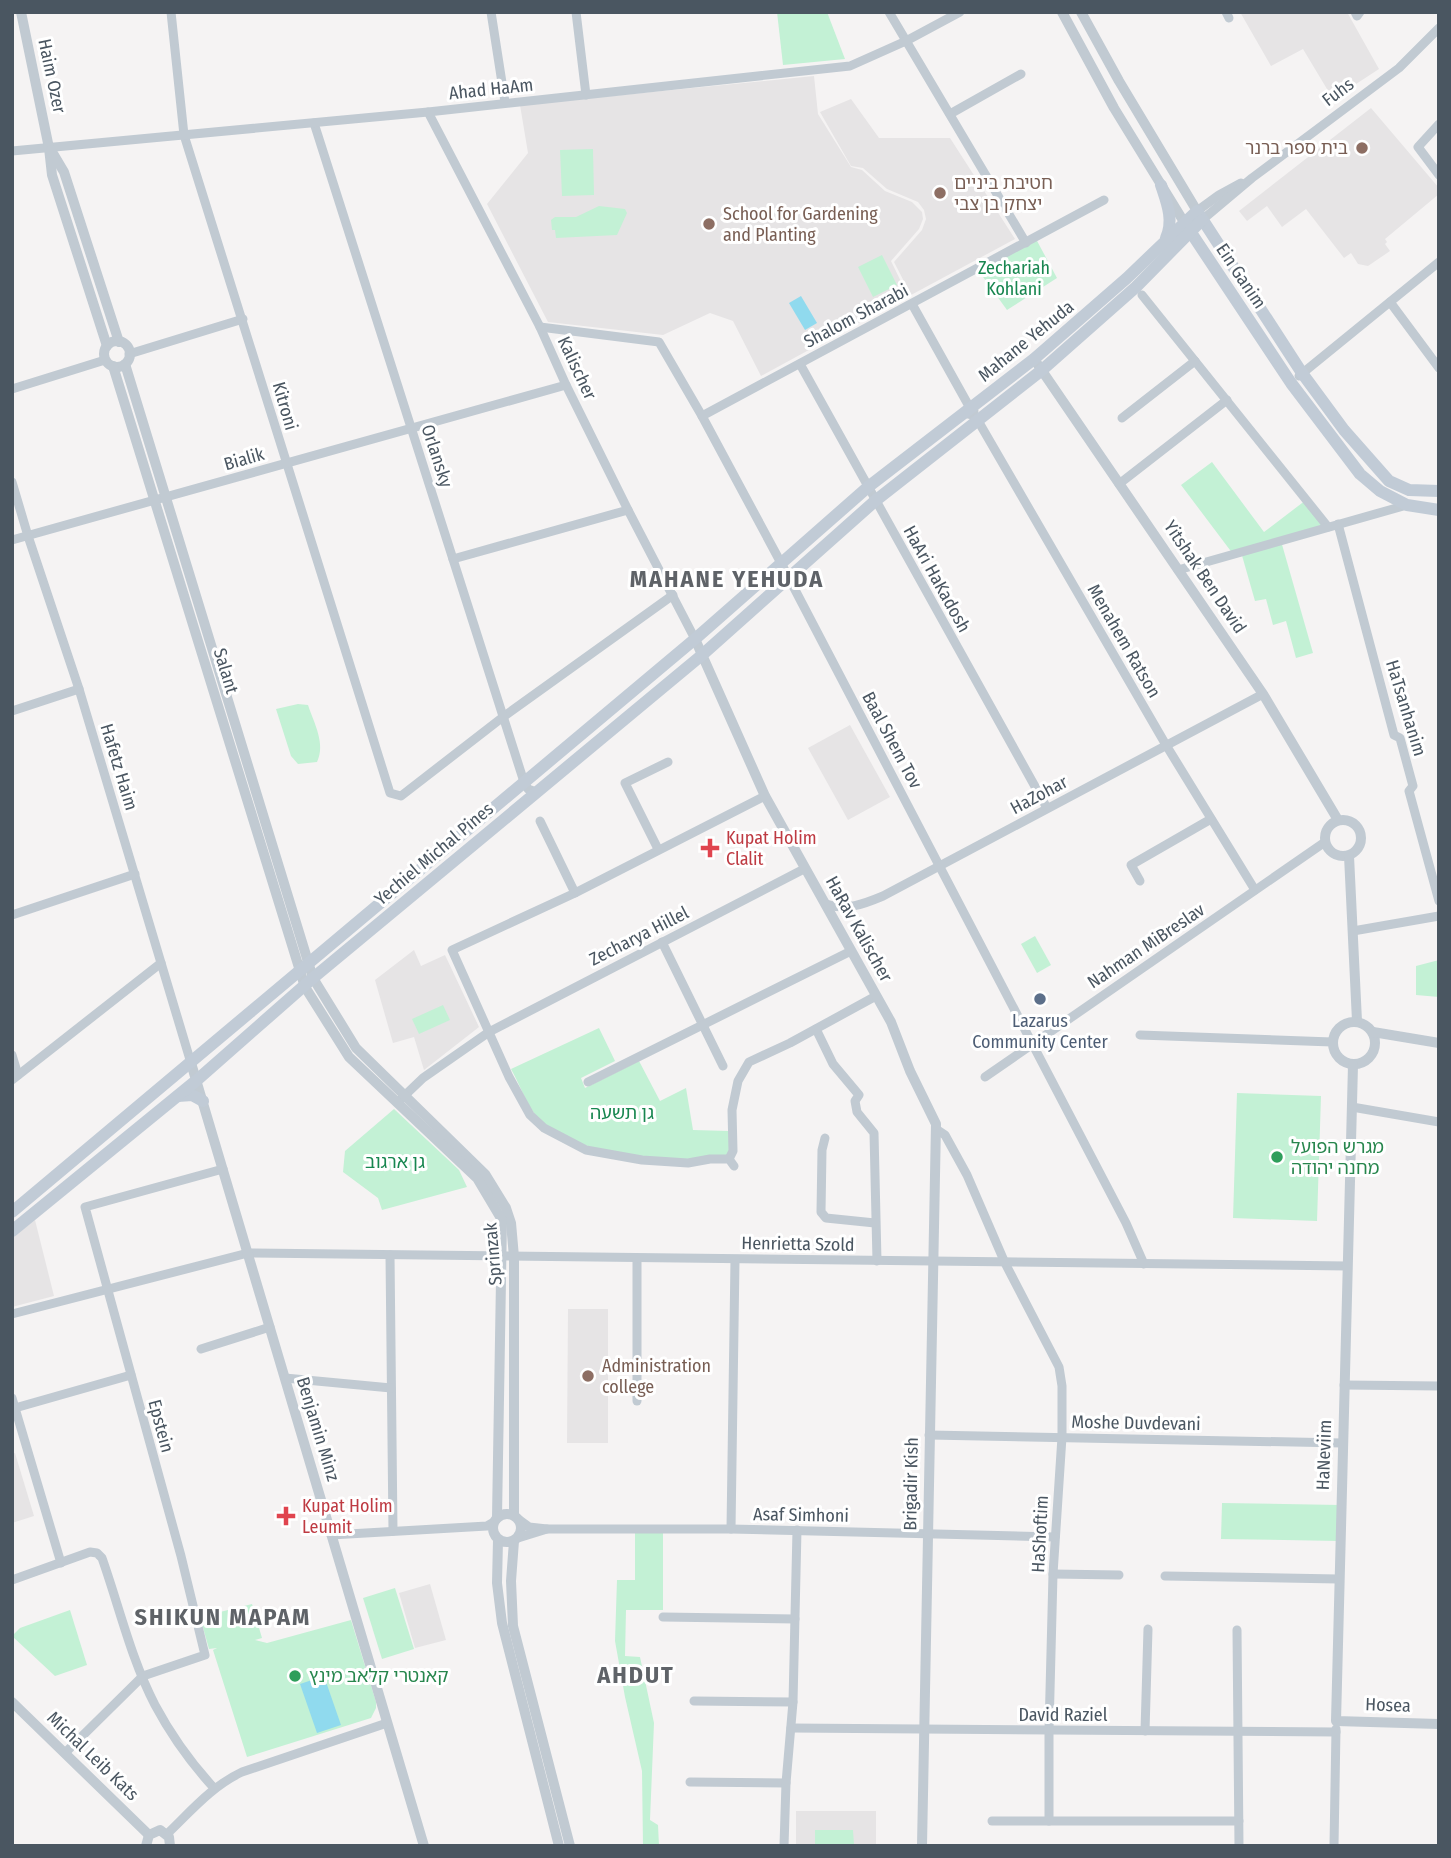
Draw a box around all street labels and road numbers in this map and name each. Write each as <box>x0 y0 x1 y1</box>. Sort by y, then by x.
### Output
street label: Haim Ozer <box>33 37 71 116</box>
street label: Fuhs <box>1318 73 1358 111</box>
street label: Ahad HaAm <box>448 74 534 104</box>
street label: Ein Ganim <box>1211 239 1271 313</box>
street label: Shalom Sharabi <box>800 279 912 353</box>
street label: Mahane Yehuda <box>974 296 1078 386</box>
street label: Kalischer <box>553 333 602 404</box>
street label: Kitroni <box>268 379 302 433</box>
street label: Orlansky <box>417 422 457 490</box>
street label: Bialik <box>221 443 267 475</box>
street label: Yitshak Ben David <box>1159 516 1251 638</box>
street label: HaAri HaKadosh <box>899 522 975 636</box>
street label: Menahem Ratson <box>1083 580 1165 702</box>
street label: Salant <box>209 646 243 697</box>
street label: HaTsanhanim <box>1381 657 1431 759</box>
street label: Baal Shem Tov <box>857 688 927 792</box>
street label: Hafetz Haim <box>95 721 143 813</box>
street label: HaZohar <box>1007 770 1072 819</box>
street label: Yechiel Michal Pines <box>370 798 498 910</box>
street label: HaRav Kalischer <box>821 872 897 986</box>
street label: Nahman MiBreslav <box>1083 899 1209 993</box>
street label: Zecharya Hillel <box>586 901 693 970</box>
street label: Sprinzak <box>479 1221 507 1286</box>
street label: Henrietta Szold <box>741 1232 855 1256</box>
street label: Benjamin Minz <box>292 1374 344 1484</box>
street label: Epstein <box>143 1397 179 1455</box>
street label: Moshe Duvdevani <box>1071 1411 1201 1435</box>
street label: HaNeviim <box>1312 1419 1336 1491</box>
street label: Brigadir Kish <box>899 1437 923 1531</box>
street label: HaShoftim <box>1027 1495 1053 1573</box>
street label: Asaf Simhoni <box>753 1503 849 1527</box>
street label: Hosea <box>1365 1693 1411 1717</box>
street label: David Raziel <box>1019 1704 1108 1726</box>
street label: Michal Leib Kats <box>43 1707 144 1805</box>

